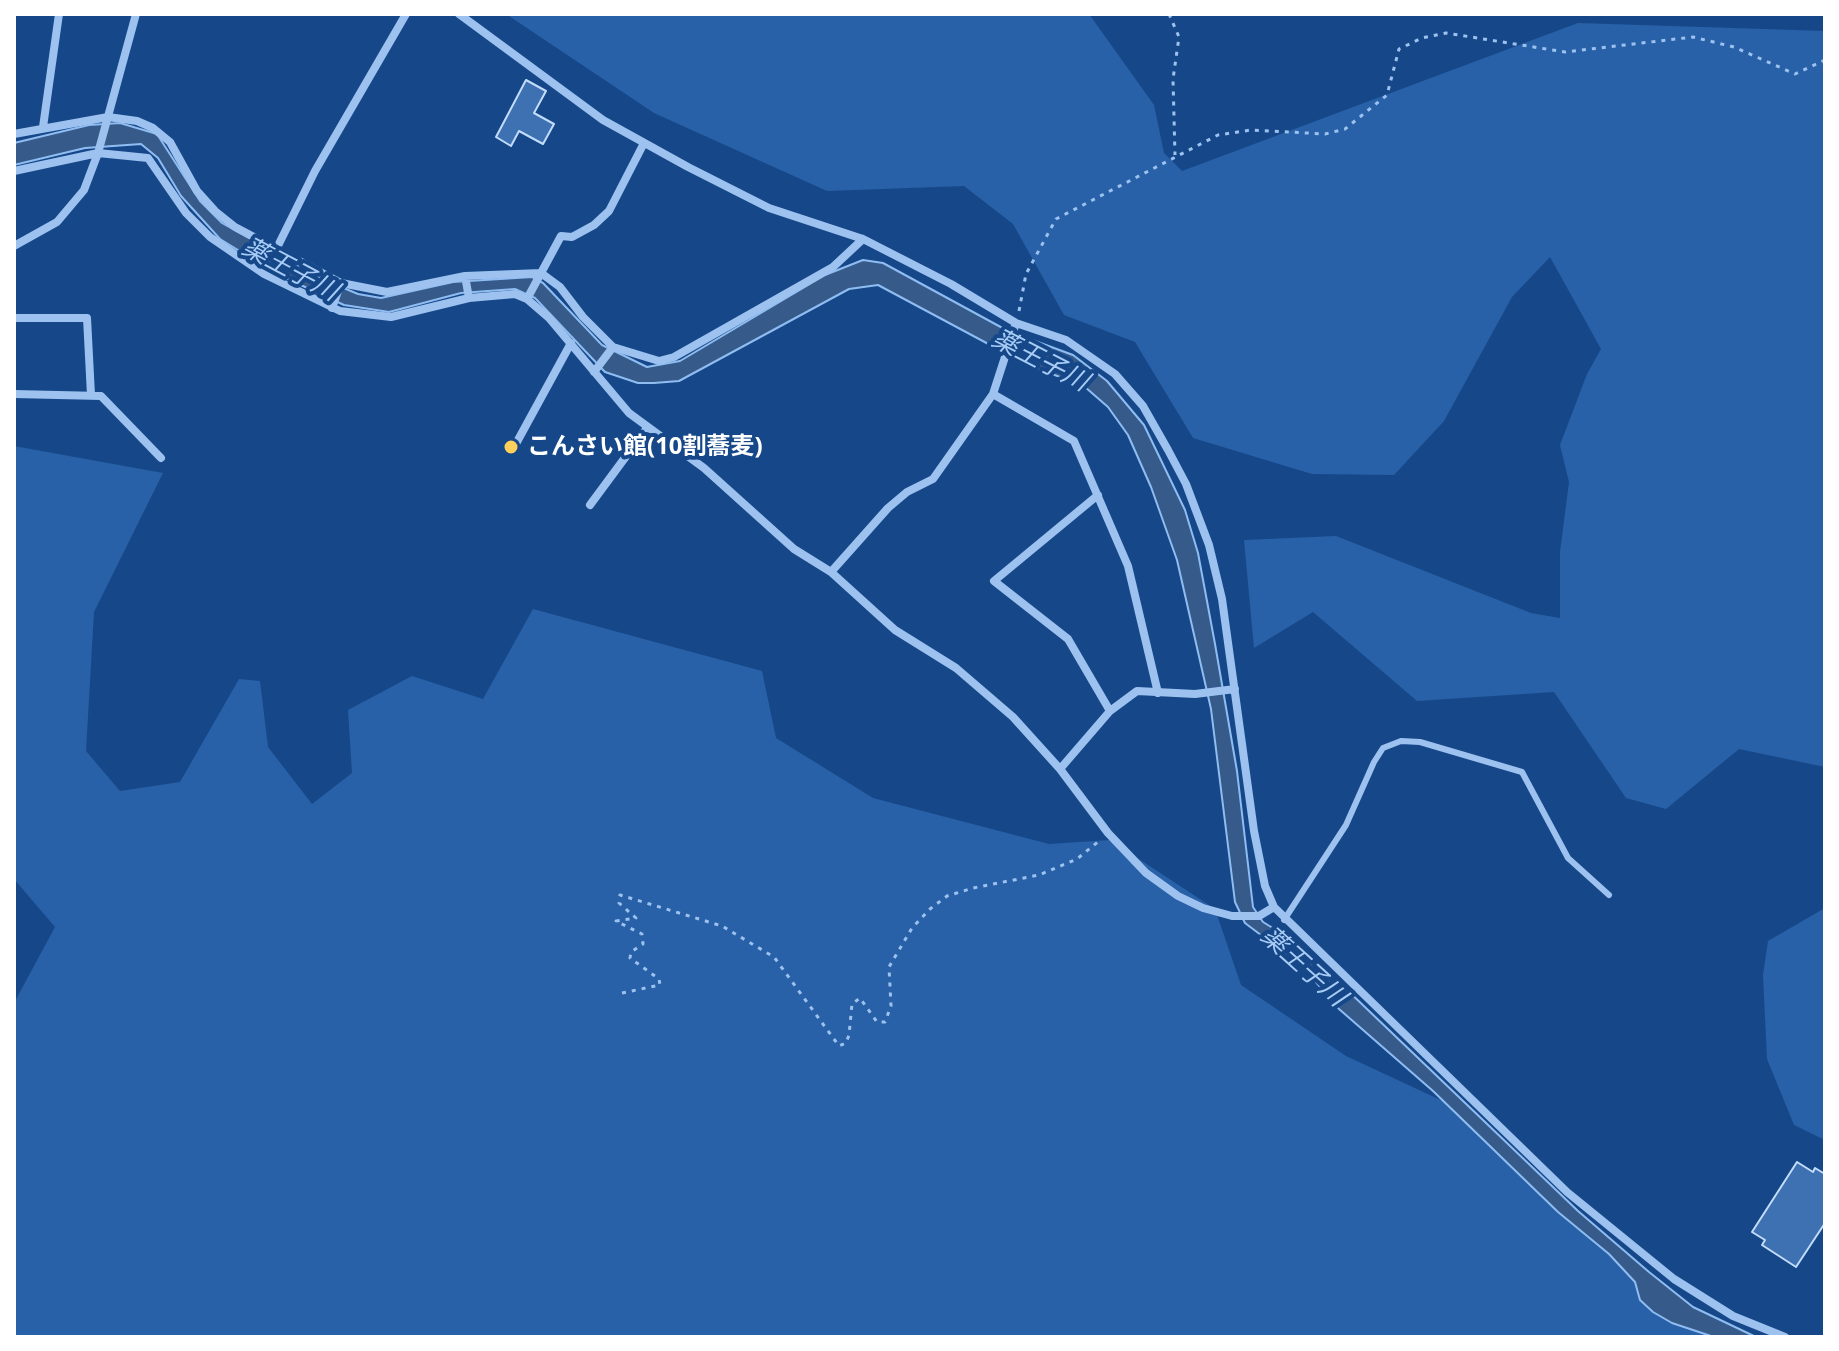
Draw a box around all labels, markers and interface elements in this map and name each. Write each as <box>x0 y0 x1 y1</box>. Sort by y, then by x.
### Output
water label: 薬王子川 <box>237 232 343 308</box>
water label: 薬王子川 <box>987 323 1093 399</box>
place label: こんさい館(10割蕎麦) <box>527 433 763 461</box>
marker: こんさい館(10割蕎麦) <box>502 438 520 456</box>
water label: 薬王子川 <box>1254 921 1352 1013</box>

